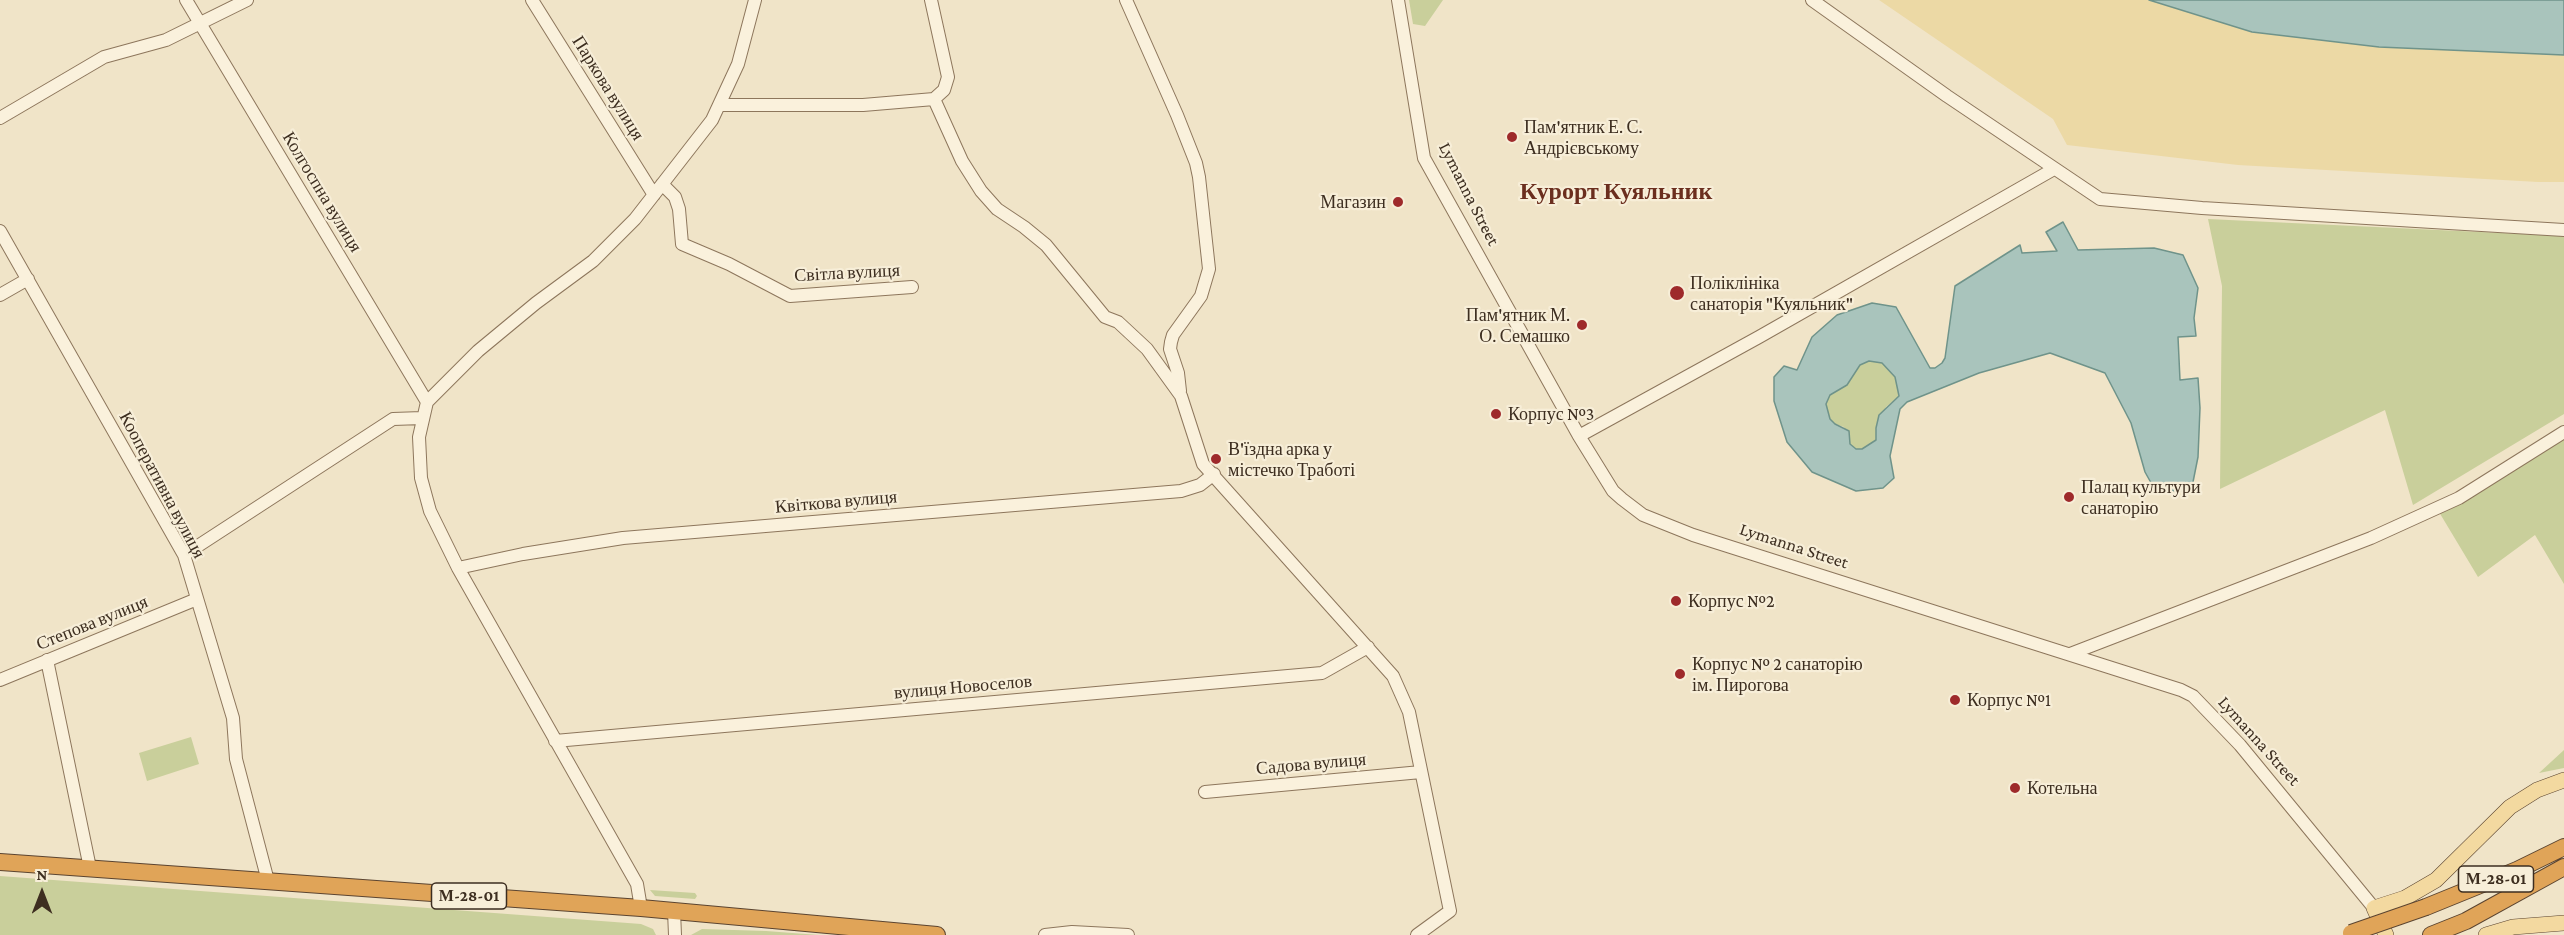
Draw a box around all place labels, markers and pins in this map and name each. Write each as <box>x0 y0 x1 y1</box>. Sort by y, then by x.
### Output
place label: Пам'ятник Е. С. Андрієвському <box>1524 116 1643 158</box>
marker: Пам'ятник Е. С. Андрієвському <box>1505 130 1519 144</box>
place label: Магазин <box>1320 191 1386 213</box>
marker: Магазин <box>1391 195 1405 209</box>
place label: Поліклініка санаторія "Куяльник" <box>1690 272 1853 314</box>
marker: Поліклініка санаторія "Куяльник" <box>1668 284 1686 302</box>
place label: Пам'ятник М. О. Семашко <box>1466 304 1570 346</box>
marker: Пам'ятник М. О. Семашко <box>1575 318 1589 332</box>
place label: Корпус №3 <box>1508 403 1594 425</box>
marker: Корпус №3 <box>1489 407 1503 421</box>
place label: В'їздна арка у містечко Тработі <box>1228 438 1355 480</box>
marker: В'їздна арка у містечко Тработі <box>1209 452 1223 466</box>
place label: Палац культури санаторію <box>2081 476 2201 518</box>
marker: Палац культури санаторію <box>2062 490 2076 504</box>
place label: Корпус №2 <box>1688 590 1775 612</box>
marker: Корпус №2 <box>1669 594 1683 608</box>
place label: Корпус № 2 санаторію ім. Пирогова <box>1692 653 1863 696</box>
marker: Корпус № 2 санаторію ім. Пирогова <box>1673 667 1687 681</box>
place label: Корпус №1 <box>1967 689 2051 711</box>
marker: Корпус №1 <box>1948 693 1962 707</box>
place label: Котельна <box>2027 777 2098 799</box>
marker: Котельна <box>2008 781 2022 795</box>

